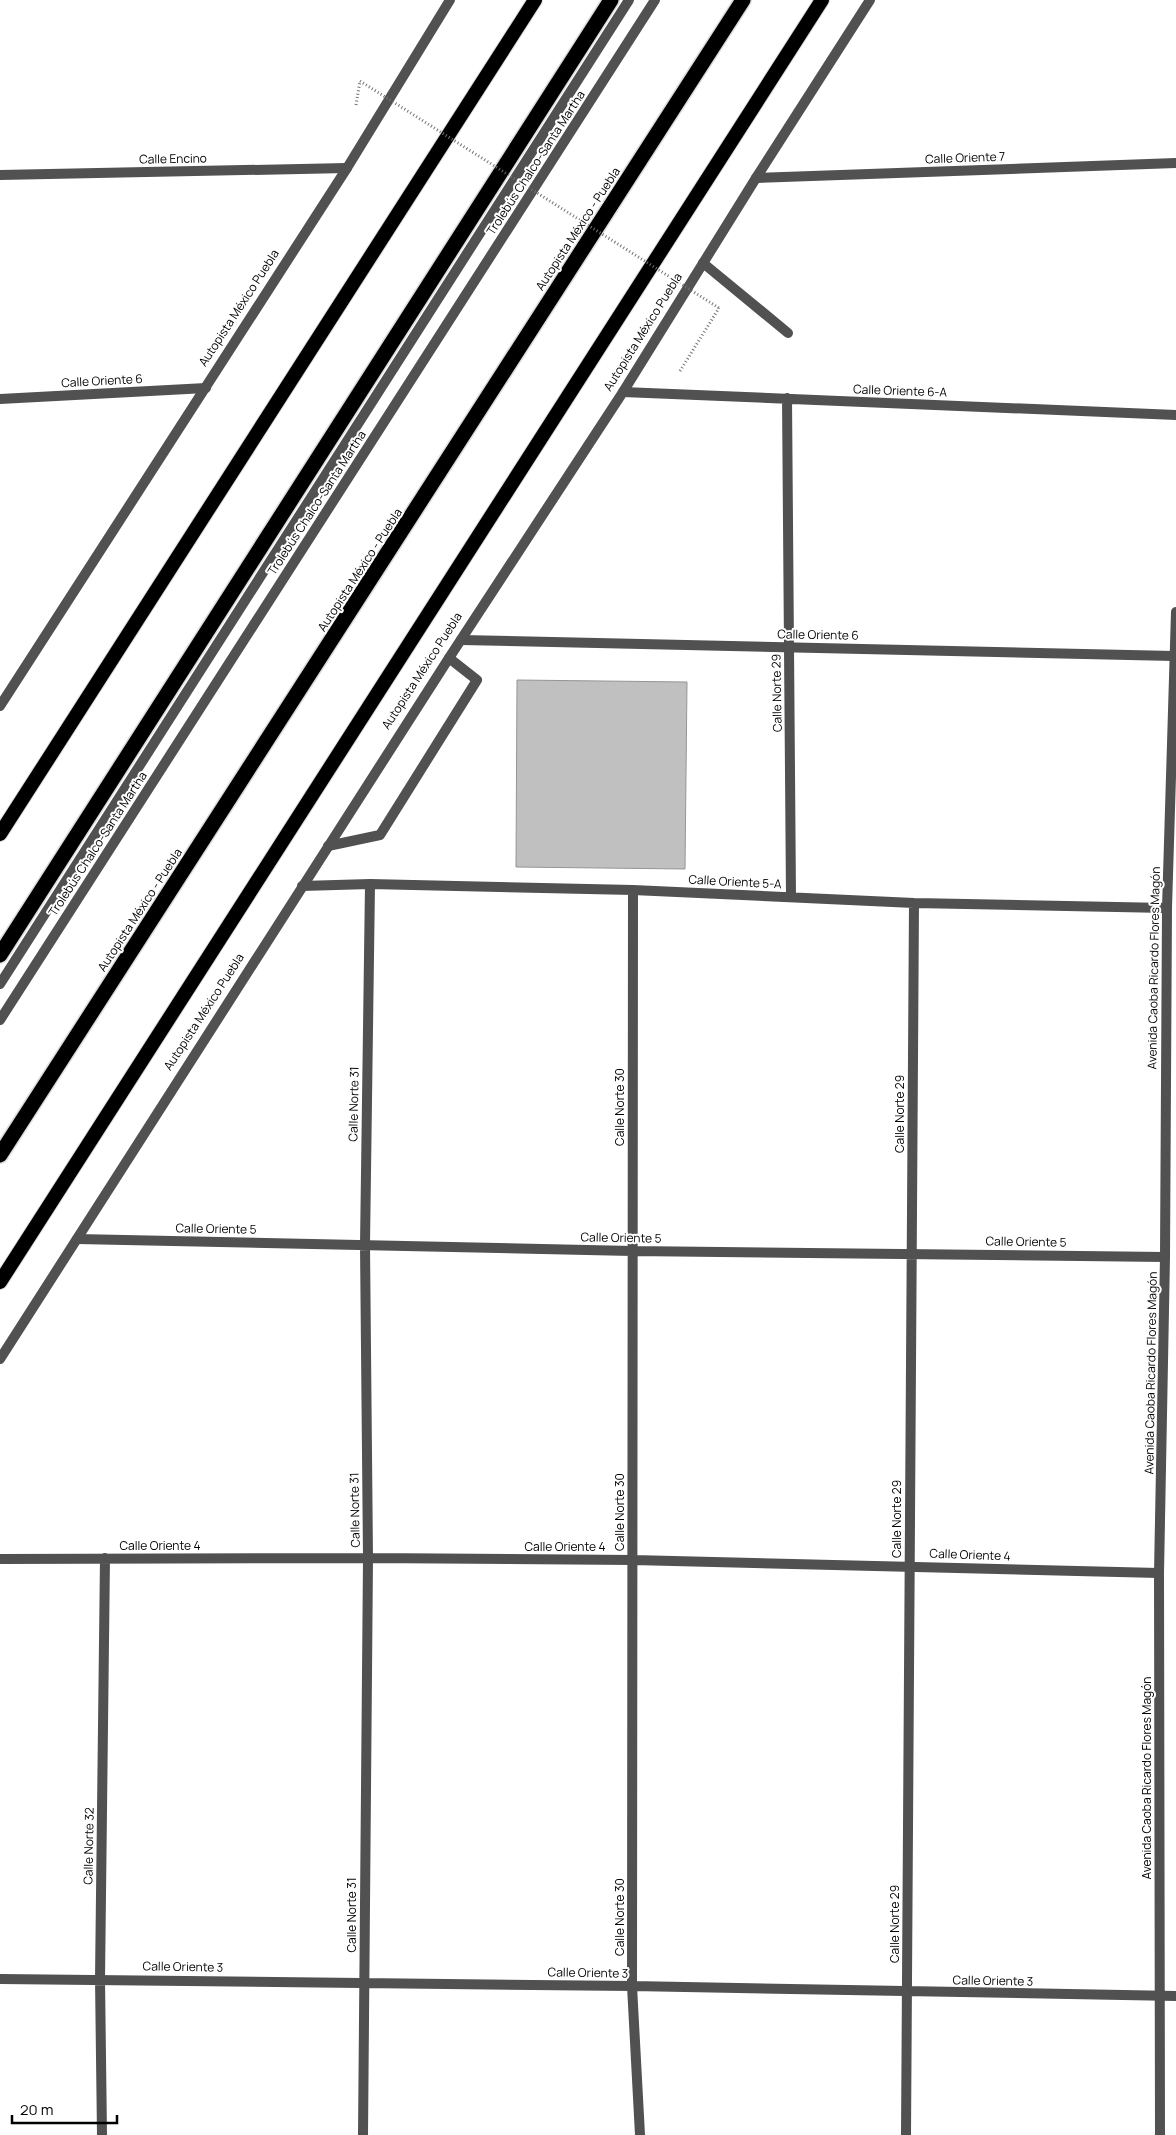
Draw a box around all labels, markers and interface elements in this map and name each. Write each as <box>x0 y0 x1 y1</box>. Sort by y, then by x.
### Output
street label: Trolebús Chalco-Santa Martha <box>482 87 589 238</box>
street label: Calle Oriente 7 <box>925 148 1005 167</box>
street label: Calle Encino <box>139 149 207 168</box>
street label: Autopista México - Puebla <box>531 164 624 294</box>
street label: Autopista México Puebla <box>194 246 283 370</box>
street label: Autopista México Puebla <box>599 269 686 394</box>
street label: Calle Oriente 6 <box>61 370 143 391</box>
street label: Calle Oriente 6-A <box>853 380 948 401</box>
street label: Trolebús Chalco-Santa Martha <box>263 427 370 578</box>
street label: Autopista México - Puebla <box>313 505 406 635</box>
street label: Autopista México Puebla <box>377 609 466 733</box>
street label: Calle Oriente 6 <box>777 625 859 644</box>
street label: Calle Norte 29 <box>767 654 786 732</box>
street label: Trolebús Chalco-Santa Martha <box>44 768 151 919</box>
street label: Autopista México - Puebla <box>93 845 186 975</box>
street label: Avenida Caoba Ricardo Flores Magón <box>1143 866 1164 1070</box>
street label: Calle Oriente 5-A <box>688 871 782 892</box>
street label: Autopista México Puebla <box>159 950 248 1074</box>
street label: Calle Norte 31 <box>344 1066 363 1142</box>
street label: Calle Norte 30 <box>611 1068 628 1146</box>
street label: Calle Norte 29 <box>891 1075 908 1153</box>
street label: Calle Oriente 5 <box>175 1219 257 1238</box>
street label: Calle Oriente 5 <box>580 1228 662 1247</box>
street label: Calle Oriente 5 <box>985 1232 1067 1251</box>
street label: Avenida Caoba Ricardo Flores Magón <box>1140 1271 1161 1475</box>
street label: Calle Norte 31 <box>345 1472 364 1548</box>
street label: Calle Norte 30 <box>611 1473 628 1551</box>
street label: Calle Norte 29 <box>888 1480 905 1558</box>
street label: Calle Oriente 4 <box>119 1537 201 1554</box>
street label: Calle Oriente 4 <box>524 1538 606 1555</box>
street label: Calle Oriente 4 <box>929 1545 1011 1564</box>
street label: Avenida Caoba Ricardo Flores Magón <box>1138 1677 1155 1879</box>
street label: Calle Norte 32 <box>79 1807 98 1885</box>
street label: Calle Norte 31 <box>343 1877 360 1953</box>
street label: Calle Norte 30 <box>611 1878 628 1956</box>
street label: Calle Norte 29 <box>886 1885 903 1963</box>
street label: Calle Oriente 3 <box>143 1957 223 1976</box>
street label: Calle Oriente 3 <box>548 1963 628 1982</box>
street label: Calle Oriente 3 <box>953 1971 1033 1990</box>
scale bar <box>12 2092 118 2124</box>
text: 20 m <box>20 2099 53 2120</box>

